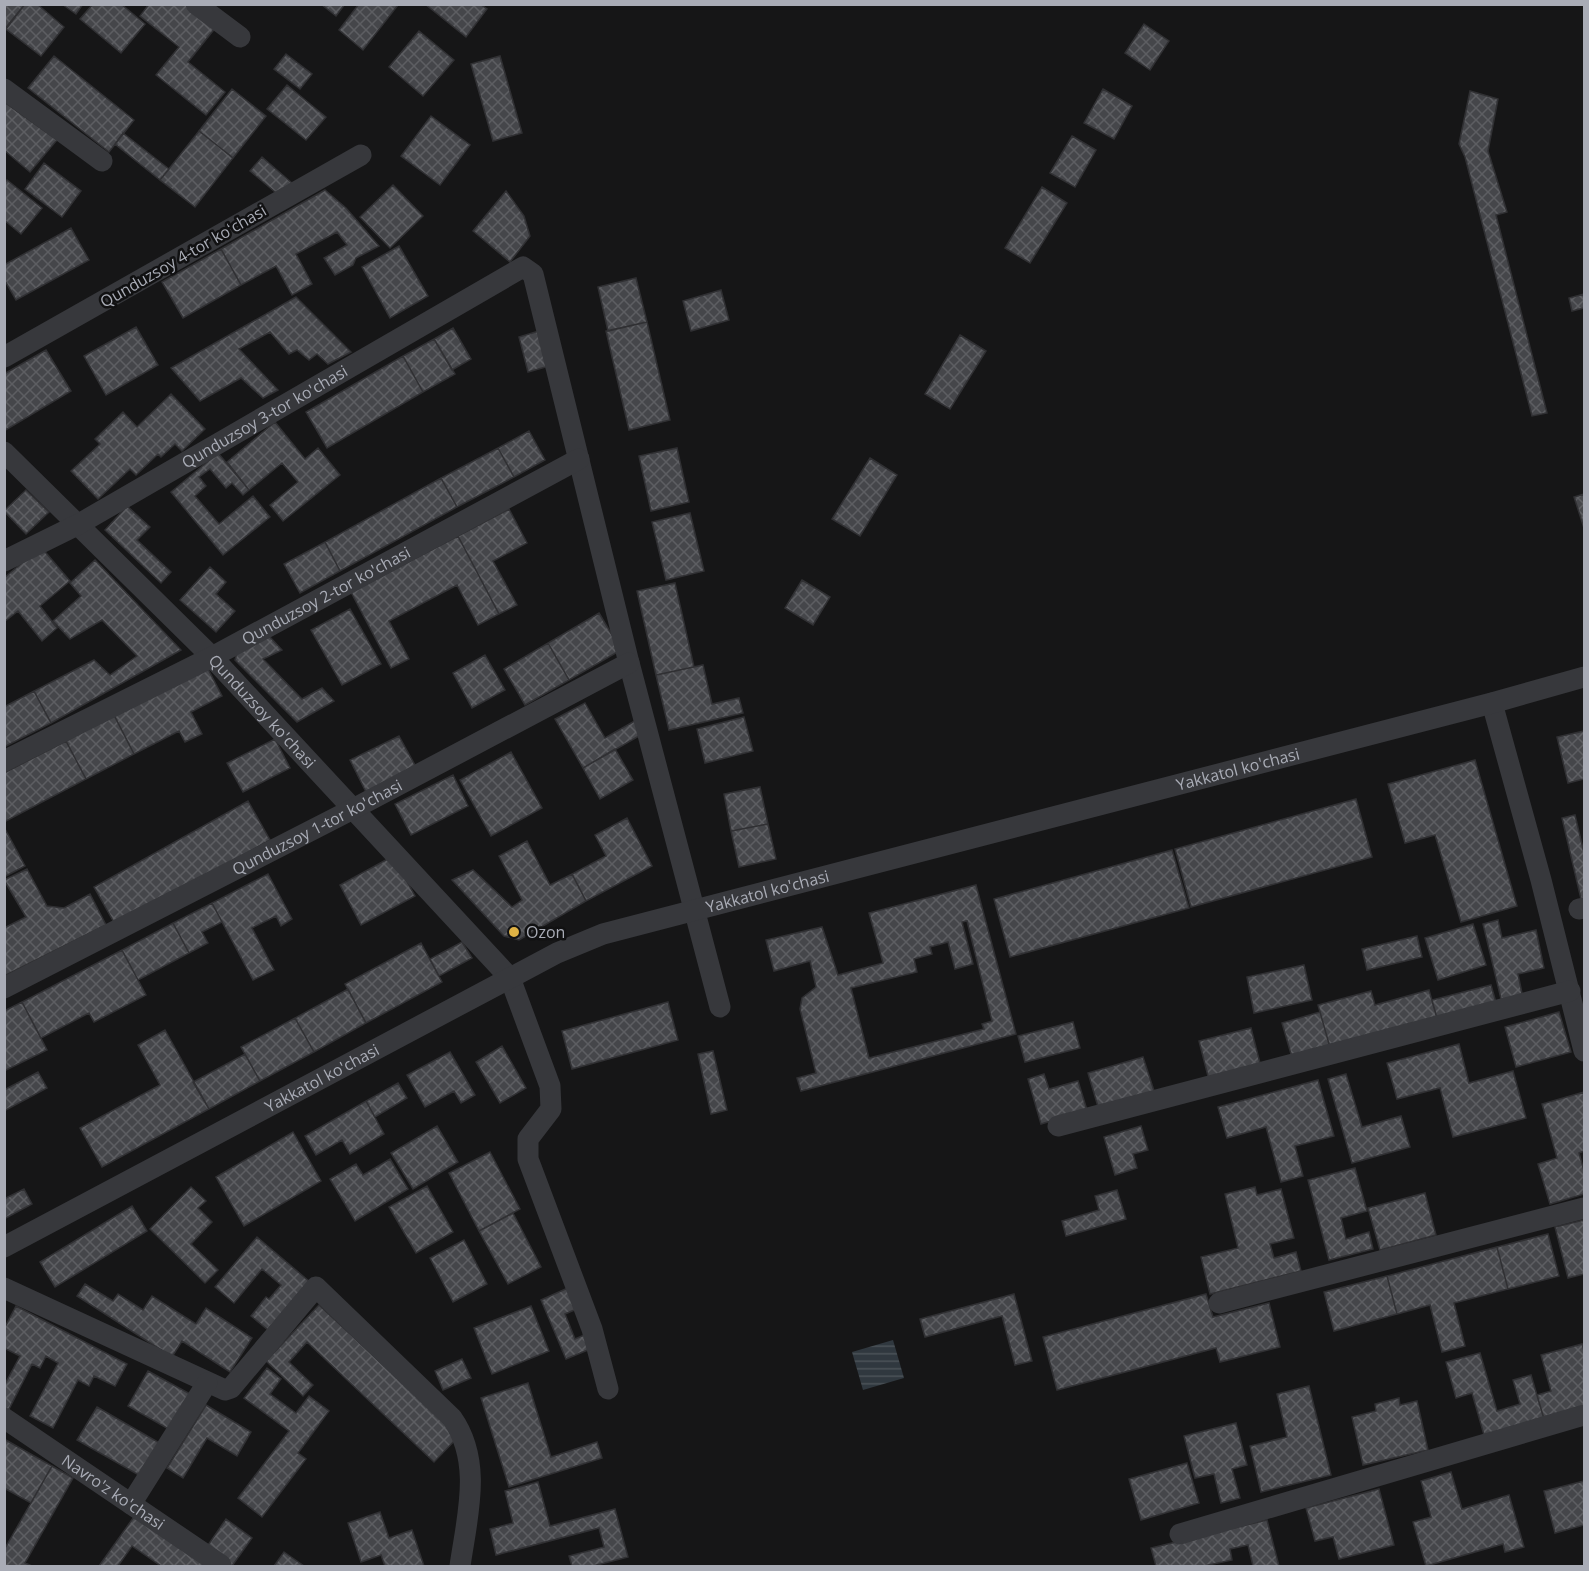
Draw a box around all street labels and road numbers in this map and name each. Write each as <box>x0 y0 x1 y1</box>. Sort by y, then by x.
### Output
street label: Qunduzsoy 4-tor koʻchasi <box>96 199 270 313</box>
street label: Qunduzsoy 3-tor ko'chasi <box>177 360 352 473</box>
street label: Qunduzsoy 2-tor ko'chasi <box>238 541 414 650</box>
street label: Qunduzsoy ko'chasi <box>204 649 321 773</box>
street label: Yakkatol ko'chasi <box>1174 742 1302 796</box>
street label: Qunduzsoy 1-tor ko'chasi <box>228 774 406 880</box>
street label: Yakkatol ko'chasi <box>703 865 832 918</box>
street label: Yakkatol ko'chasi <box>261 1039 383 1117</box>
street label: Navro'z ko'chasi <box>57 1449 169 1535</box>

